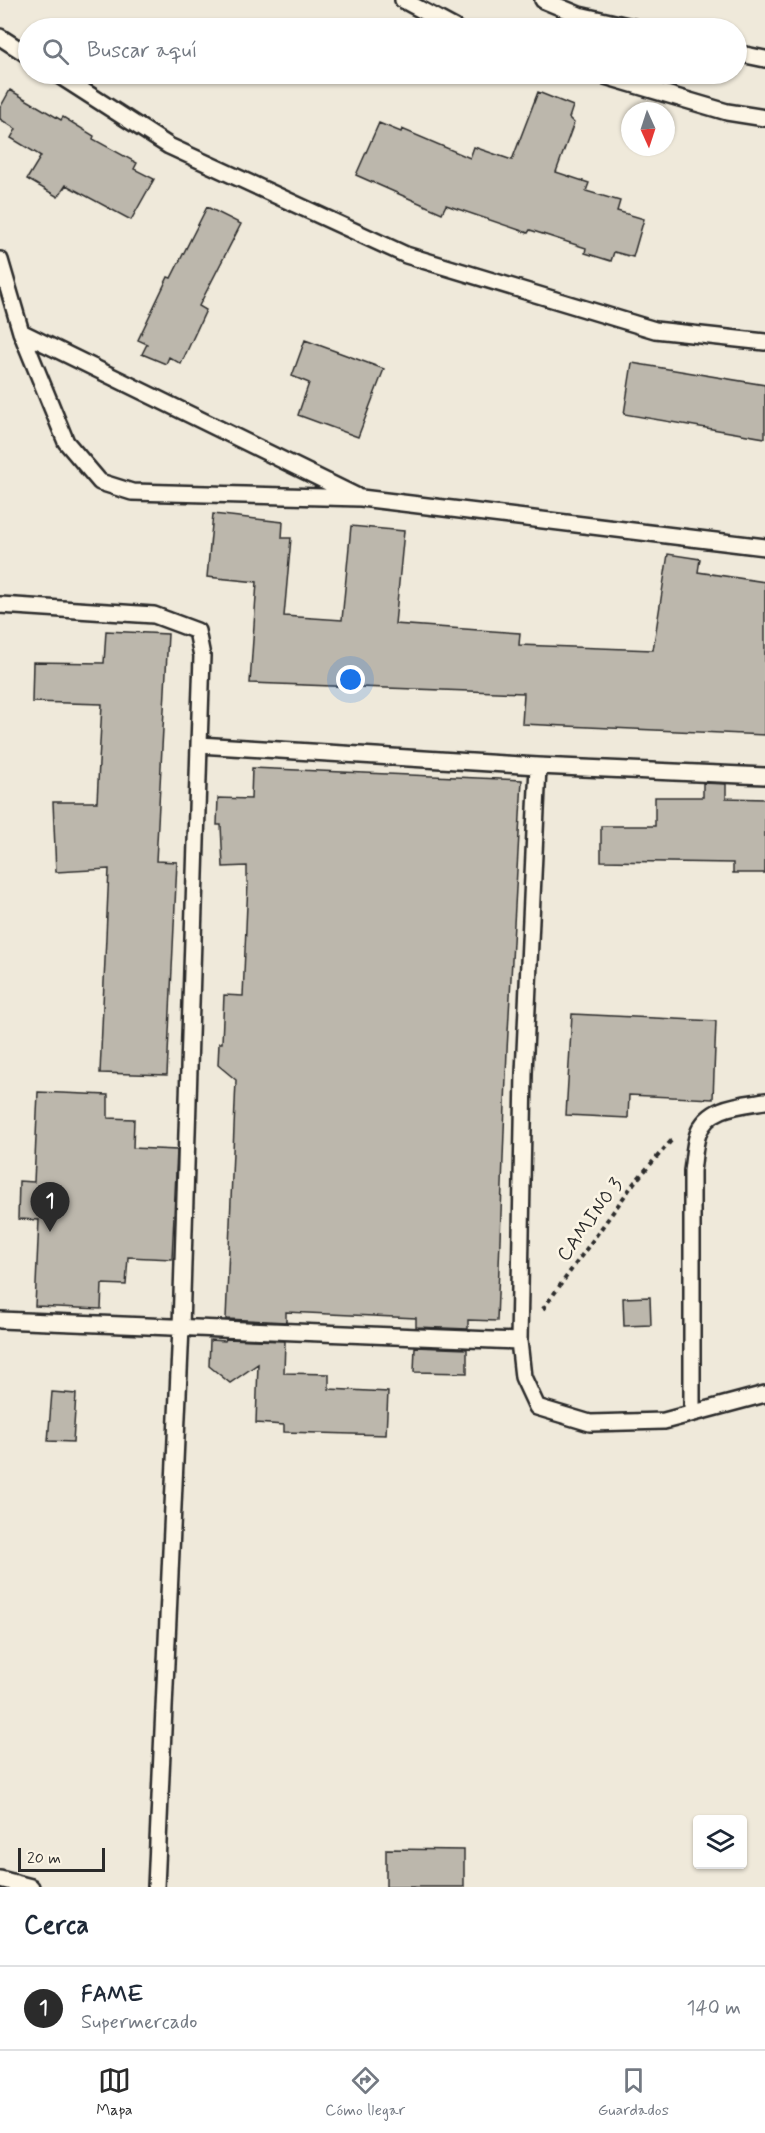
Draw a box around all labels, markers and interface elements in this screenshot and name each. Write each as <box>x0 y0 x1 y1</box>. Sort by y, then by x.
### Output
search box <box>18 18 747 84</box>
icon: search <box>39 35 72 68</box>
text: Buscar aquí <box>87 37 198 65</box>
north arrow <box>621 102 675 156</box>
your location <box>336 665 365 694</box>
street label: CAMINO 3 <box>551 1173 630 1267</box>
pin: 1 <box>31 1182 70 1232</box>
map controls <box>693 1815 747 1869</box>
button: layers <box>693 1815 747 1869</box>
scale bar <box>18 1845 105 1872</box>
text: 20 m <box>27 1848 61 1869</box>
text: Cerca <box>24 1909 89 1943</box>
text: FAME <box>81 1981 143 2009</box>
text: 1 <box>39 1995 48 2022</box>
text: 140 m <box>687 1995 741 2022</box>
text: Supermercado <box>81 2009 197 2036</box>
tab: Mapa <box>96 2064 133 2121</box>
tab: Cómo llegar <box>325 2064 405 2121</box>
tab: Guardados <box>598 2064 669 2121</box>

